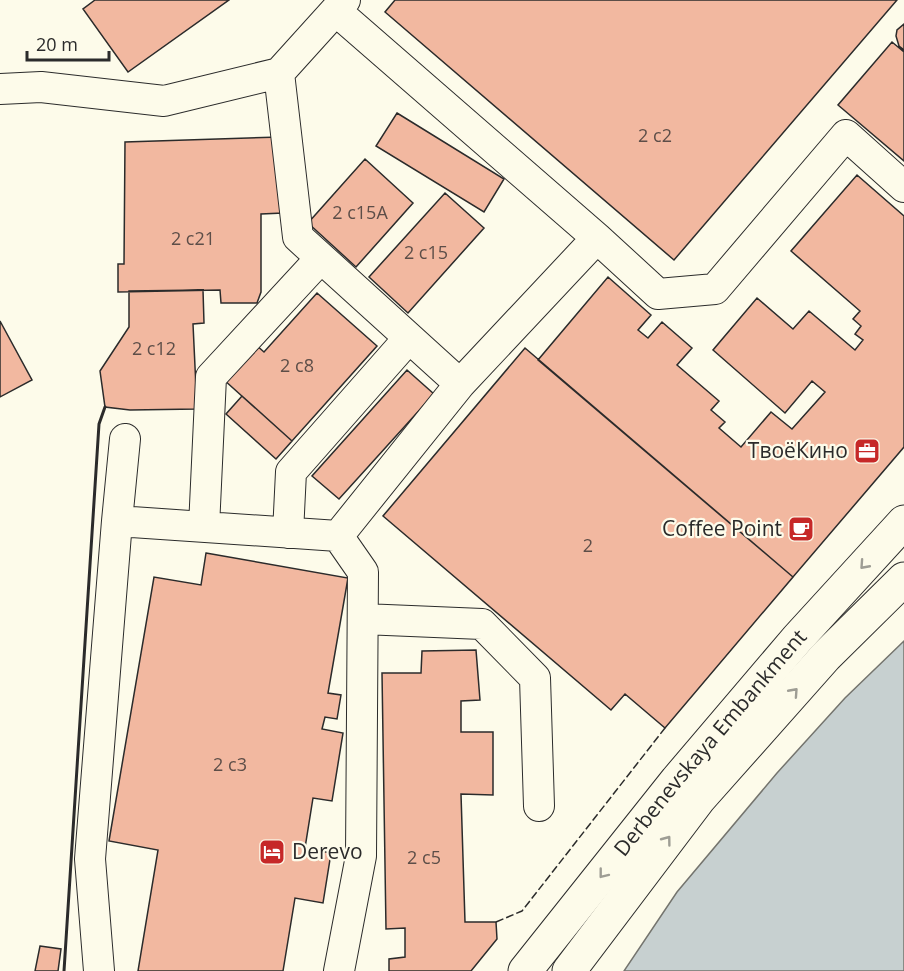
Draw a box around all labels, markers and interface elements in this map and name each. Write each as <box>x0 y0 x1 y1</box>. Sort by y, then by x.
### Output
scale bar <box>27 24 110 62</box>
text: 20 m <box>36 32 78 56</box>
house number: 2 с2 <box>638 123 672 147</box>
house number: 2 с15А <box>332 200 388 224</box>
house number: 2 с21 <box>171 226 215 250</box>
house number: 2 с15 <box>404 240 448 264</box>
house number: 2 с12 <box>132 336 176 360</box>
house number: 2 с8 <box>280 353 314 377</box>
place label: ТвоёКино <box>748 436 848 464</box>
office icon: ТвоёКино <box>852 436 882 466</box>
place label: Coffee Point <box>662 514 782 542</box>
cafe icon: Coffee Point <box>786 514 816 544</box>
house number: 2 <box>583 533 593 557</box>
one-way arrow <box>860 558 871 569</box>
street label: Derbenevskaya Embankment <box>607 623 812 861</box>
one-way arrow <box>787 689 798 699</box>
house number: 2 с3 <box>213 752 247 776</box>
one-way arrow <box>659 836 670 847</box>
hotel icon: Derevo <box>257 837 287 867</box>
place label: Derevo <box>292 837 363 865</box>
house number: 2 с5 <box>407 845 441 869</box>
one-way arrow <box>599 867 610 878</box>

